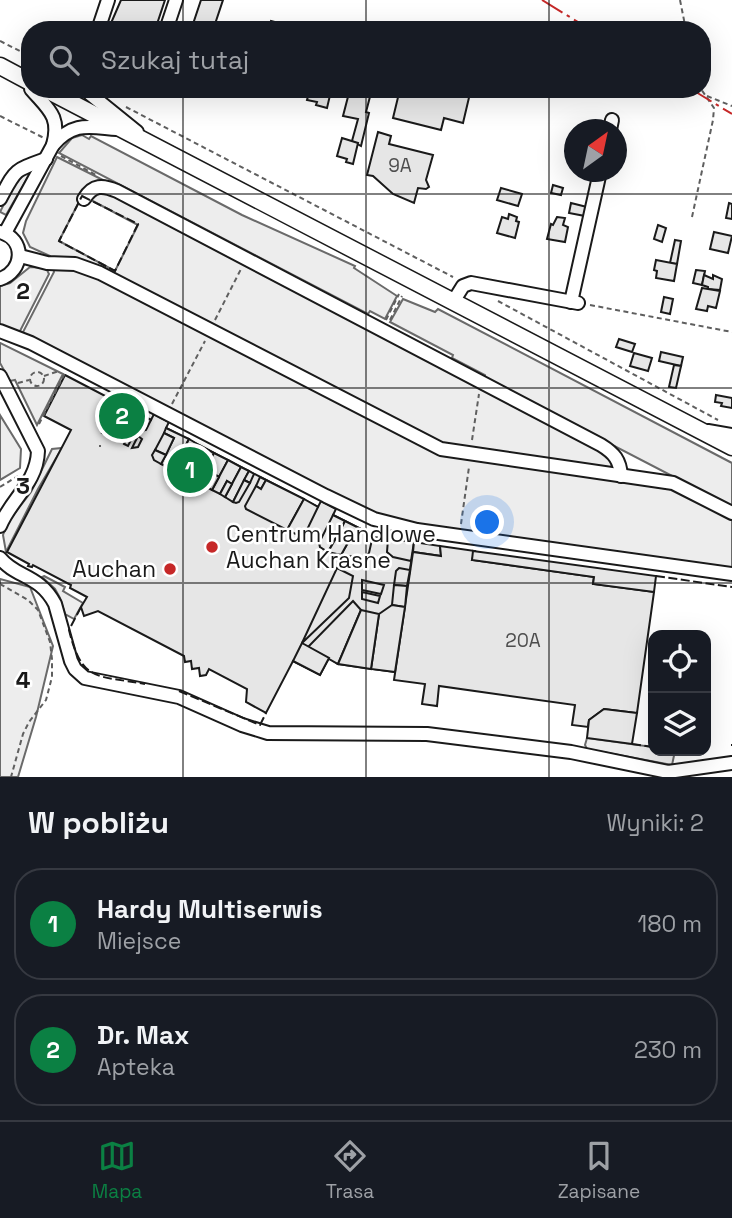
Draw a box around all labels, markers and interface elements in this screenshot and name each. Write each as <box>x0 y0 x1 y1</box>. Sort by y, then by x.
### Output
search box <box>21 21 711 98</box>
icon: search <box>45 41 83 79</box>
text: Szukaj tutaj <box>101 43 249 77</box>
north arrow <box>564 119 627 182</box>
house number: 9A <box>388 153 412 178</box>
text: 2 <box>16 276 30 306</box>
pin: 2 <box>99 390 145 442</box>
pin: 1 <box>167 444 213 496</box>
text: 3 <box>16 471 30 501</box>
your location <box>470 505 504 539</box>
place label: Centrum Handlowe Auchan Krasne <box>226 519 436 575</box>
marker: Centrum Handlowe Auchan Krasne <box>204 539 220 555</box>
place label: Auchan <box>72 554 156 584</box>
marker: Auchan <box>162 561 178 577</box>
house number: 20A <box>505 628 541 653</box>
map controls <box>648 630 711 756</box>
button: locate <box>648 630 711 693</box>
text: 4 <box>16 665 31 695</box>
button: layers <box>648 693 711 756</box>
text: W pobliżu <box>28 803 169 842</box>
text: Wyniki: 2 <box>607 808 704 838</box>
text: Hardy Multiserwis <box>97 892 323 926</box>
text: 1 <box>48 909 58 939</box>
text: 180 m <box>638 909 702 939</box>
text: Miejsce <box>97 926 181 956</box>
text: Dr. Max <box>97 1018 189 1052</box>
text: 2 <box>46 1035 60 1065</box>
text: 230 m <box>634 1035 702 1065</box>
text: Apteka <box>97 1052 175 1082</box>
tab: Mapa <box>92 1137 142 1204</box>
tab: Trasa <box>326 1137 374 1204</box>
tab: Zapisane <box>558 1137 640 1204</box>

